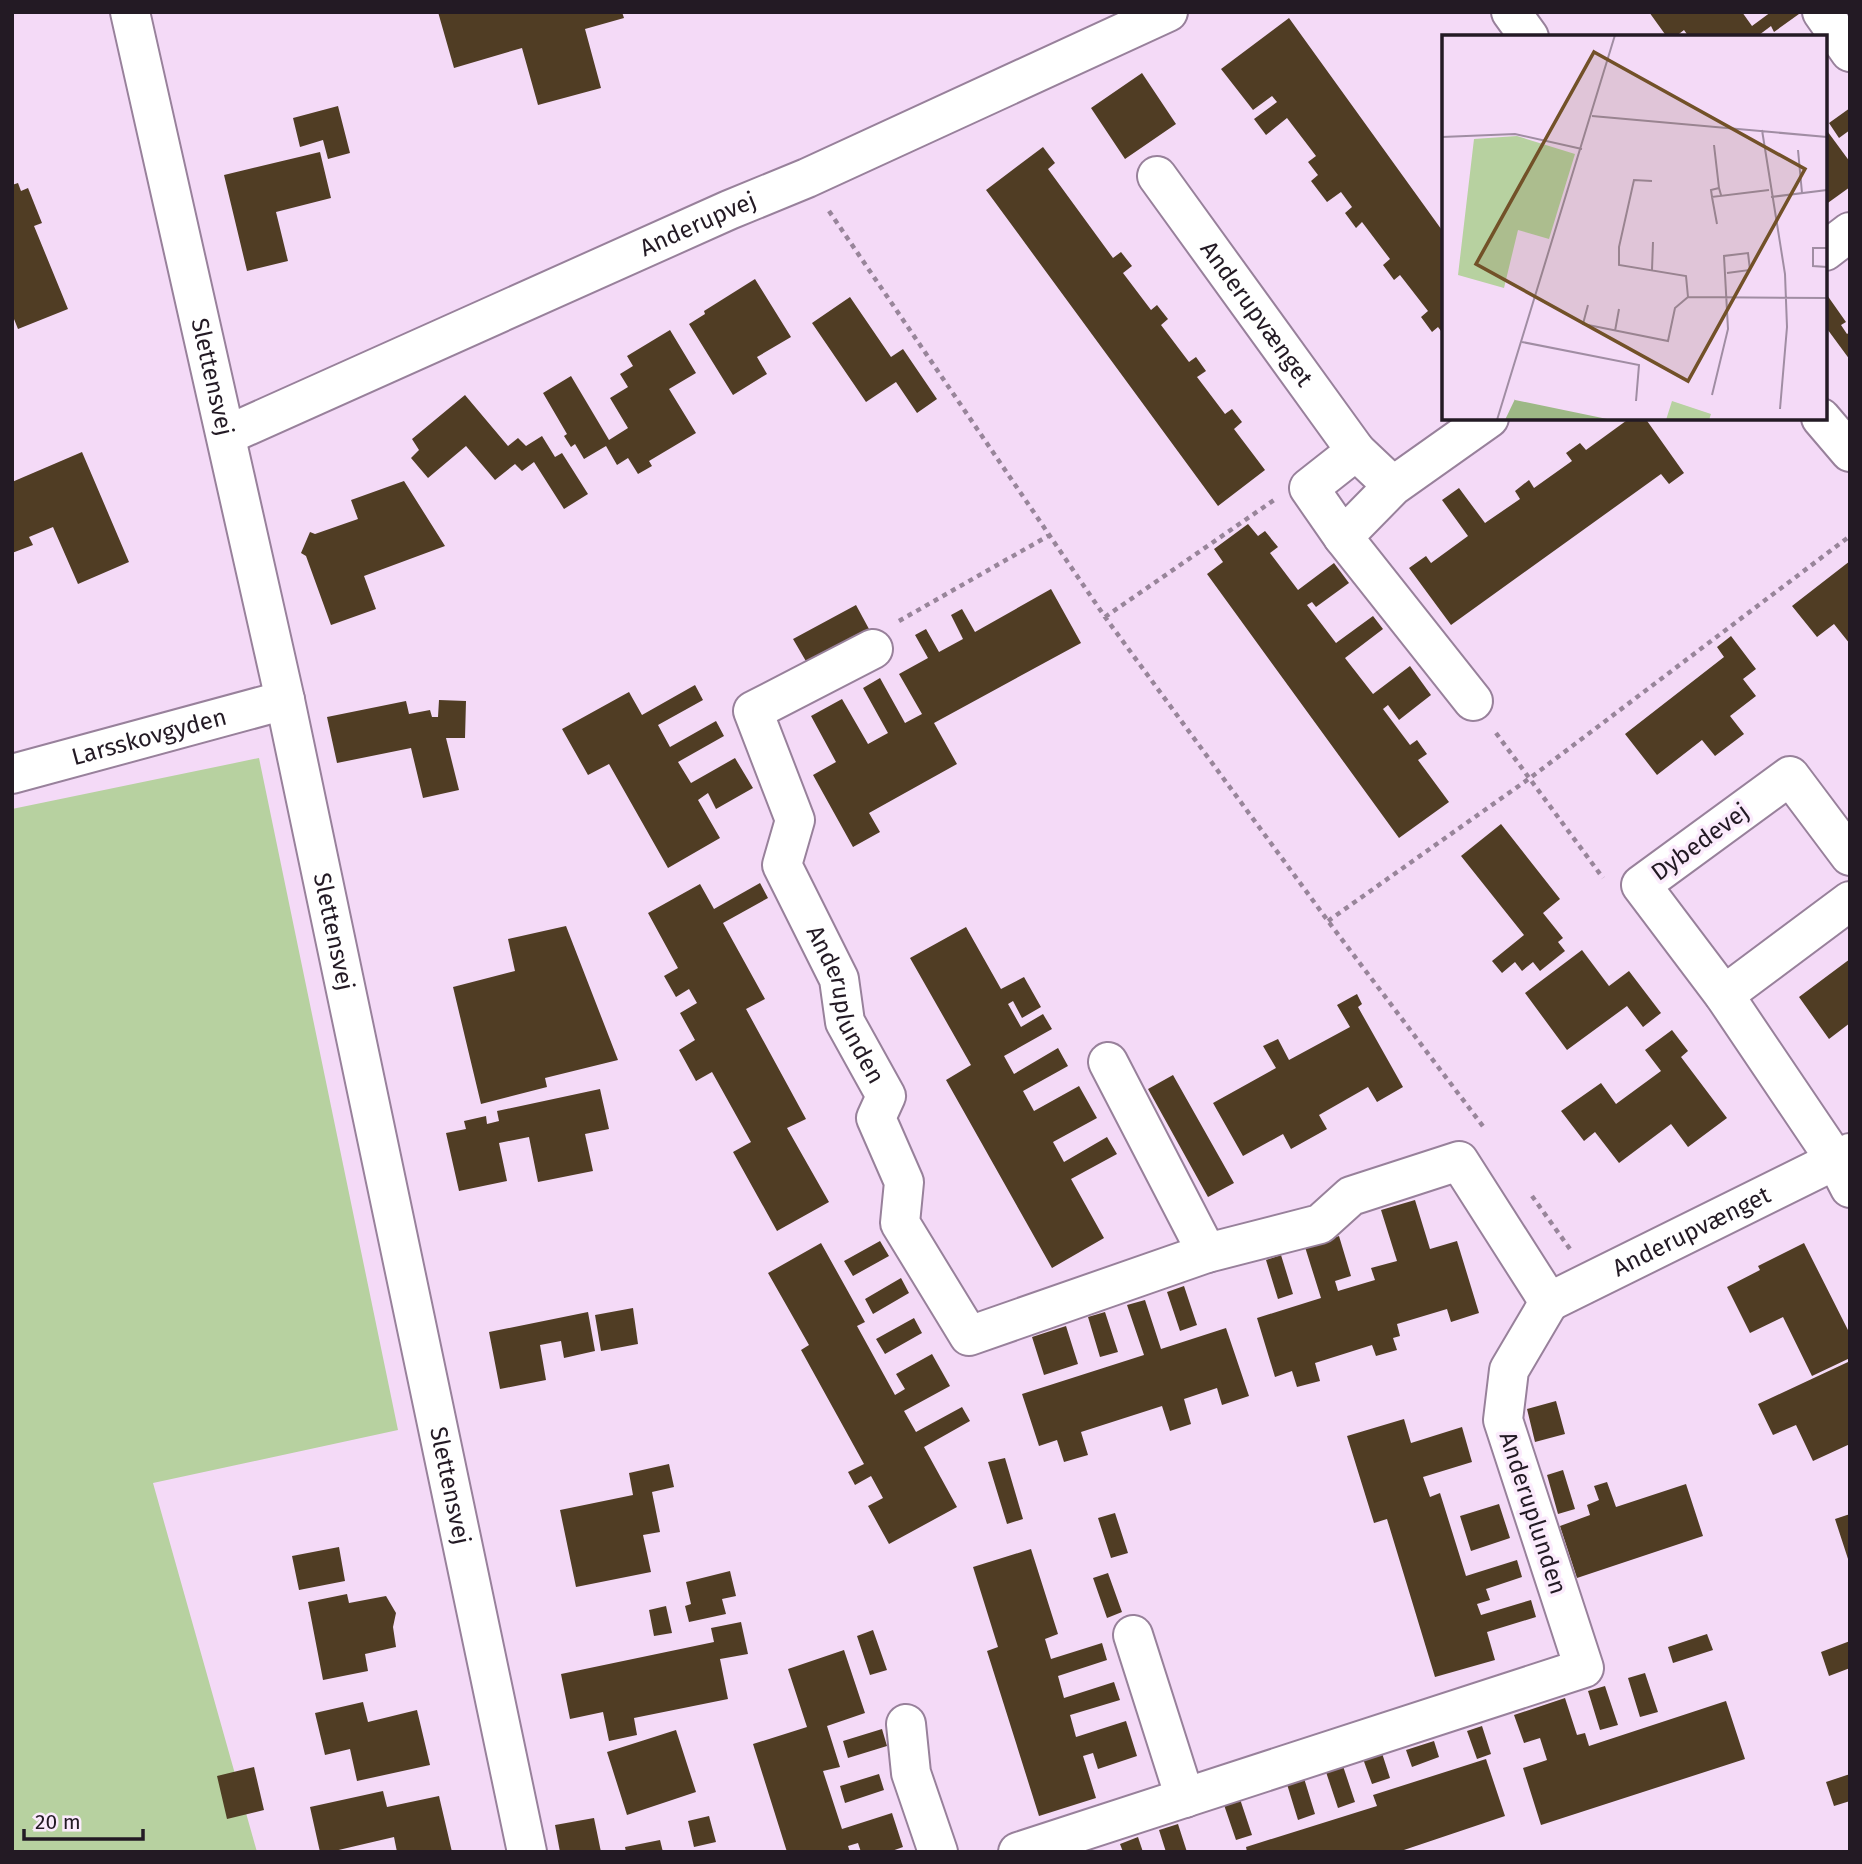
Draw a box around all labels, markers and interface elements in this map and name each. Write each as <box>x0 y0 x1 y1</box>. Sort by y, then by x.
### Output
inset map <box>1442 35 1827 420</box>
street label: Anderupvej <box>635 186 760 262</box>
street label: Anderupvænget <box>1195 236 1319 392</box>
street label: Slettensvej <box>185 315 239 438</box>
street label: Larsskovgyden <box>68 702 230 771</box>
street label: Dybedevej <box>1646 797 1754 887</box>
street label: Slettensvej <box>308 870 360 993</box>
street label: Anderuplunden <box>801 921 890 1088</box>
street label: Anderupvænget <box>1608 1181 1775 1282</box>
street label: Slettensvej <box>424 1424 476 1547</box>
street label: Anderuplunden <box>1494 1428 1572 1598</box>
scale bar <box>24 1798 144 1842</box>
text: 20 m <box>35 1809 81 1835</box>

